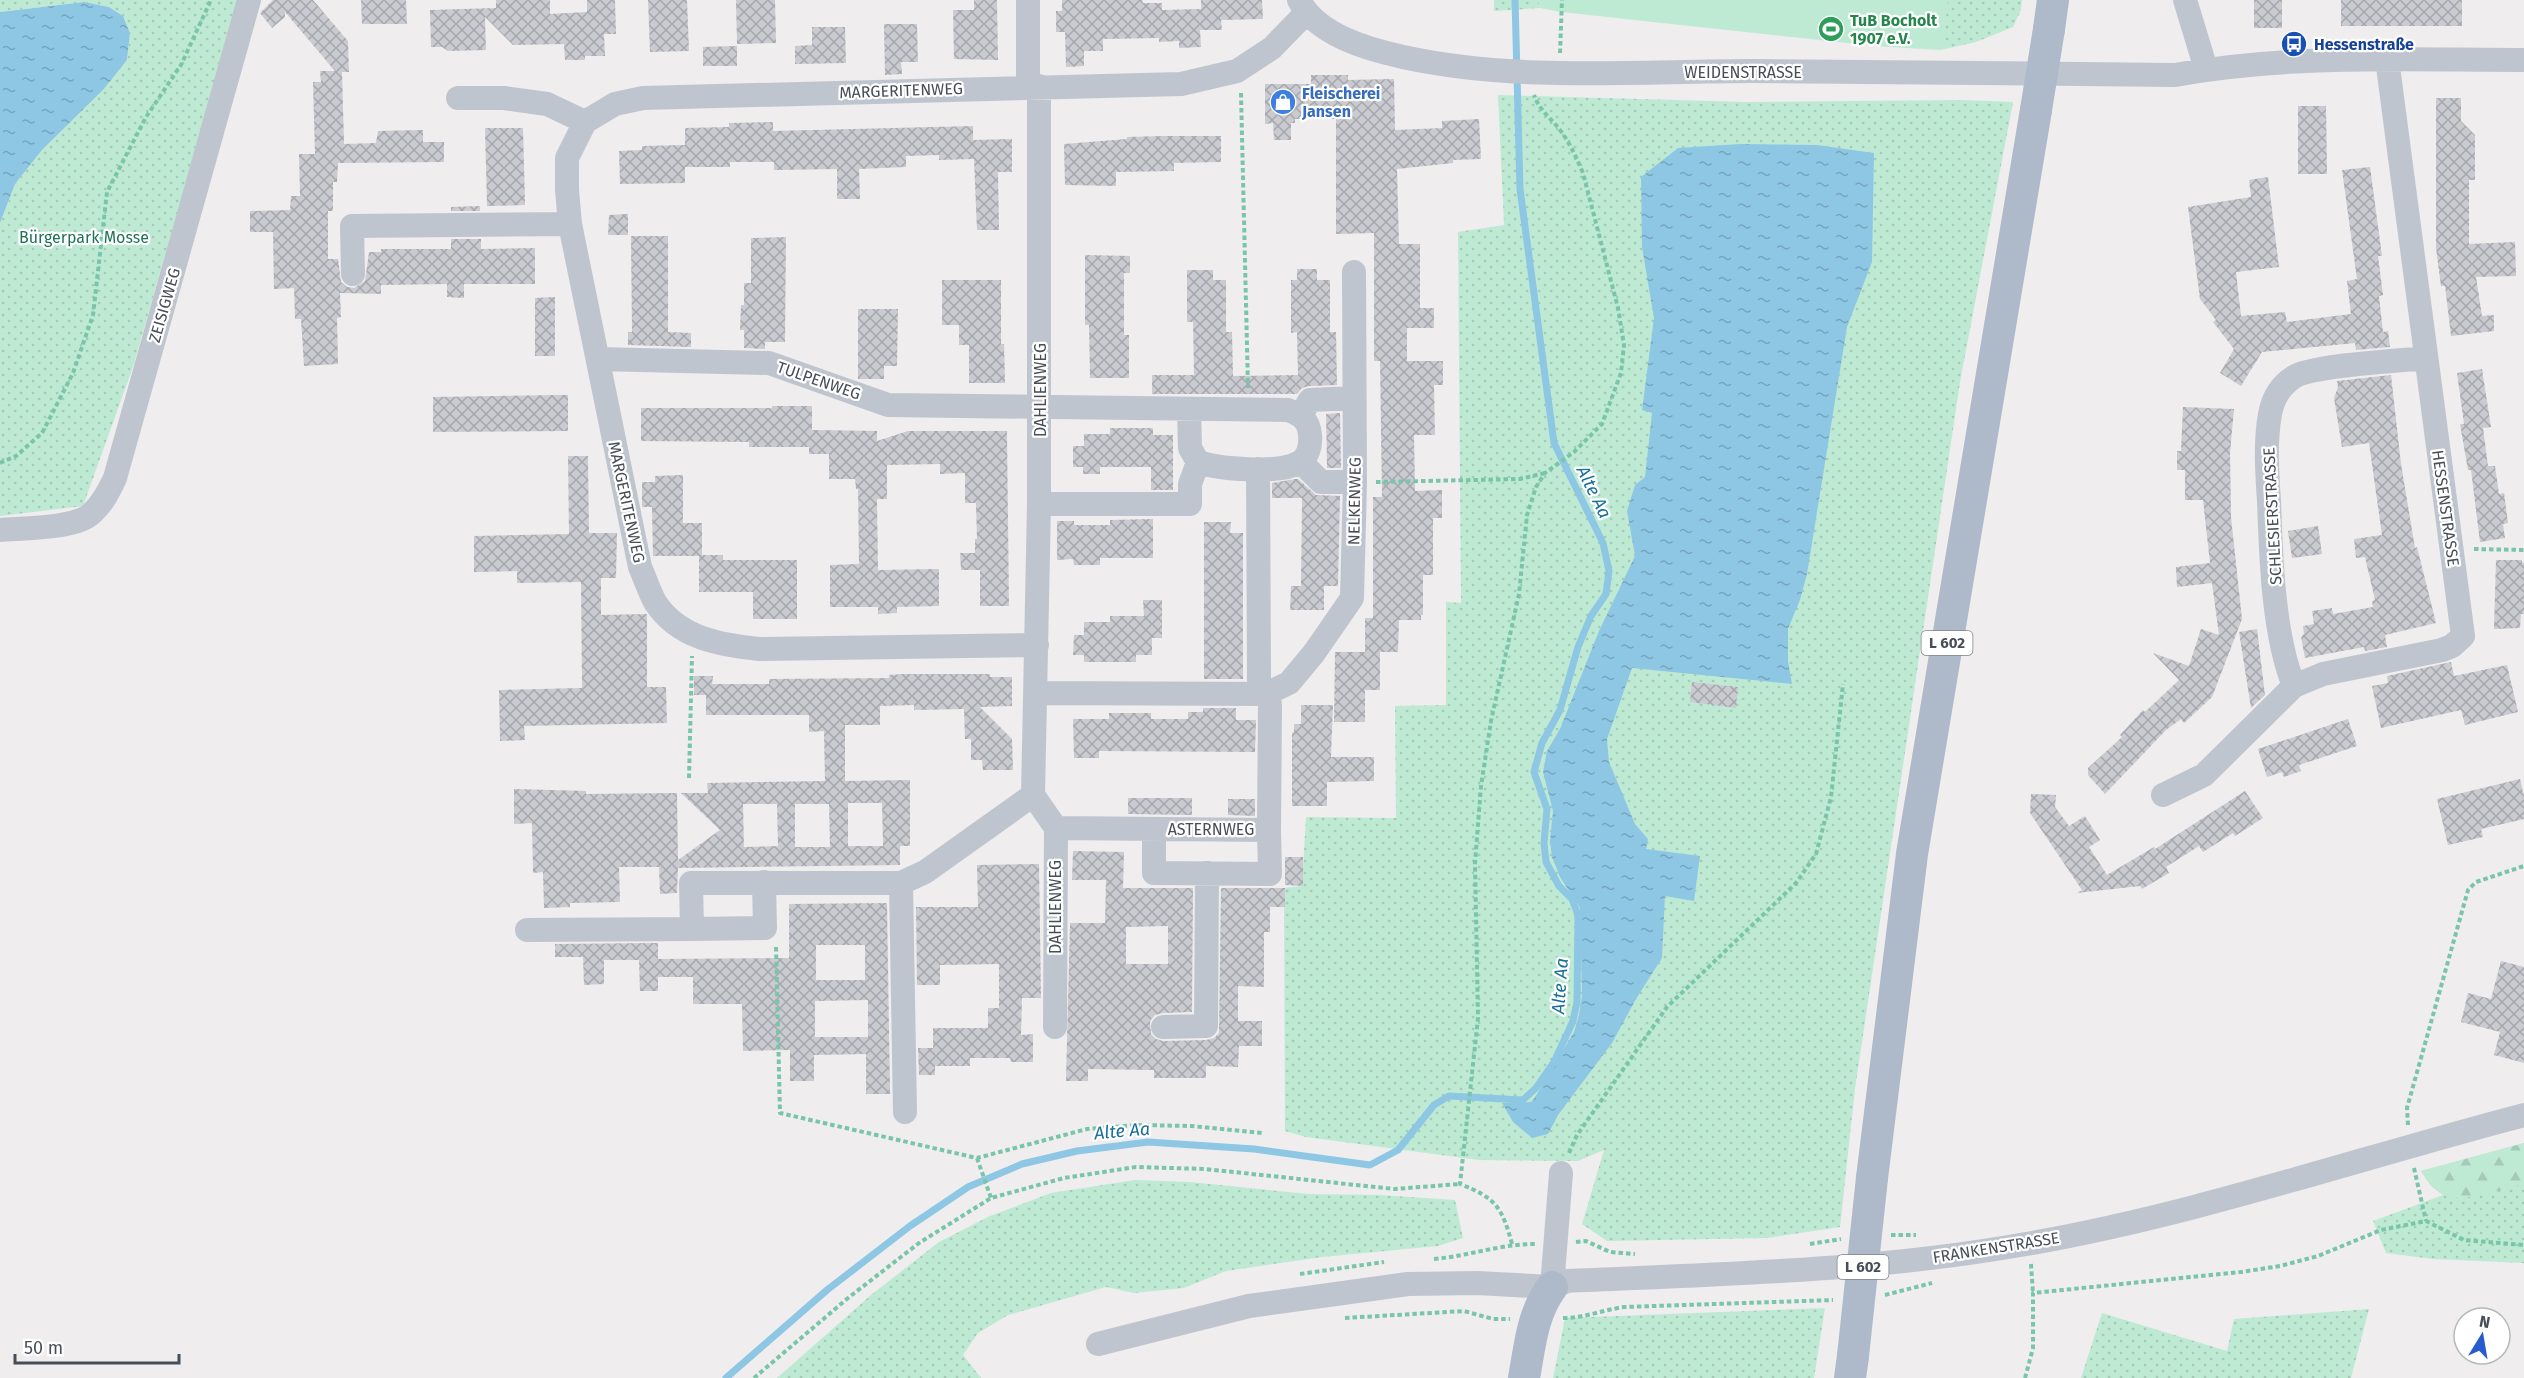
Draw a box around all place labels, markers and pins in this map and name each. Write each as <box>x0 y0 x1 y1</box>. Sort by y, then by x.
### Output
place label: TuB Bocholt 1907 e.V. <box>1850 11 1938 48</box>
sports icon: TuB Bocholt 1907 e.V. <box>1816 14 1846 44</box>
bus stop icon: Hessenstraße <box>2279 29 2309 59</box>
place label: Hessenstraße <box>2314 35 2414 54</box>
place label: Fleischerei Jansen <box>1301 84 1380 121</box>
shop icon: Fleischerei Jansen <box>1268 87 1298 117</box>

